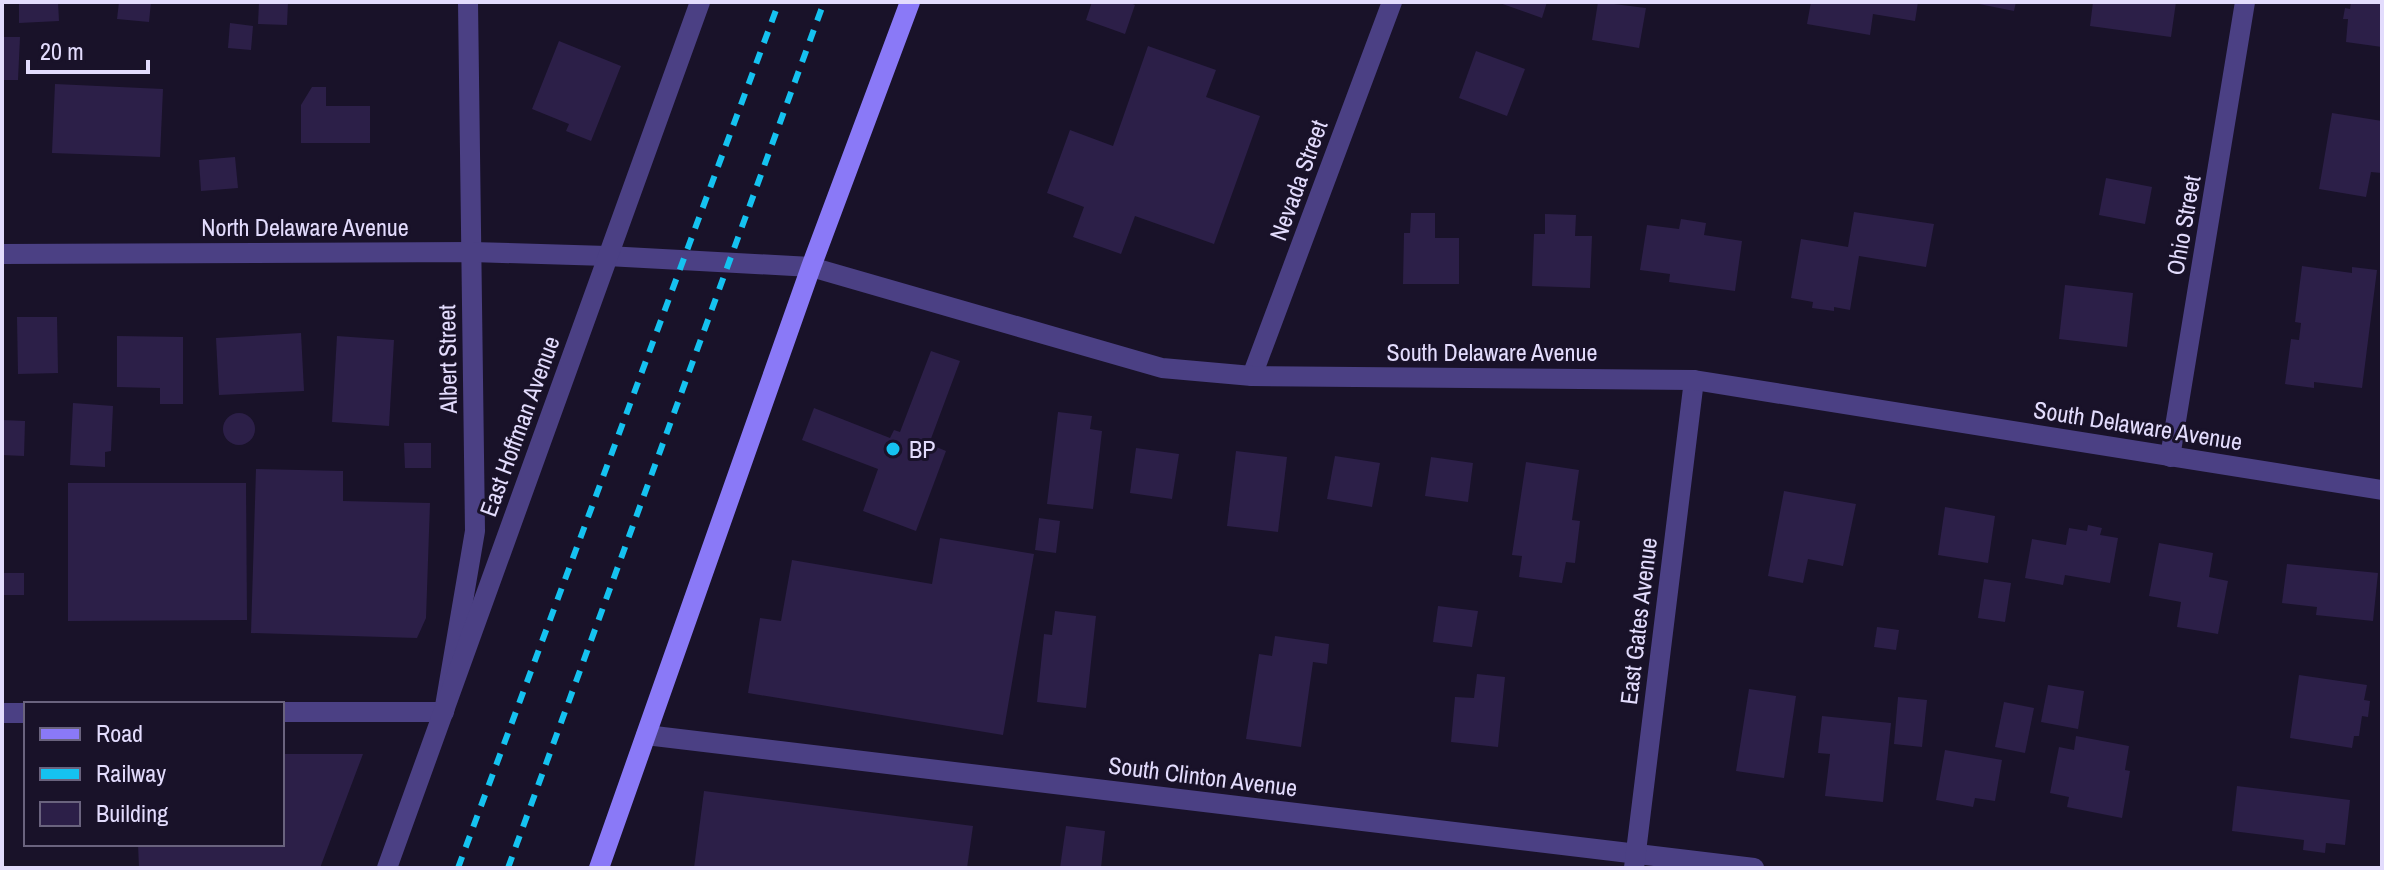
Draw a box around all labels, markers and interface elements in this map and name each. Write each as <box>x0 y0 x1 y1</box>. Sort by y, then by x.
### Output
scale bar <box>28 24 148 74</box>
text: 20 m <box>40 35 84 67</box>
street label: Nevada Street <box>1261 115 1335 245</box>
street label: Ohio Street <box>2159 172 2208 277</box>
street label: North Delaware Avenue <box>201 211 409 243</box>
street label: Albert Street <box>430 304 464 415</box>
street label: East Hoffman Avenue <box>472 331 566 521</box>
street label: South Delaware Avenue <box>1387 336 1597 368</box>
street label: South Delaware Avenue <box>2031 393 2245 457</box>
place label: BP <box>909 433 935 465</box>
marker: BP <box>884 440 902 458</box>
street label: East Gates Avenue <box>1612 536 1664 706</box>
legend <box>24 702 284 846</box>
text: Road <box>96 717 143 749</box>
street label: South Clinton Avenue <box>1107 749 1299 803</box>
text: Railway <box>96 757 166 789</box>
text: Building <box>96 797 168 829</box>

